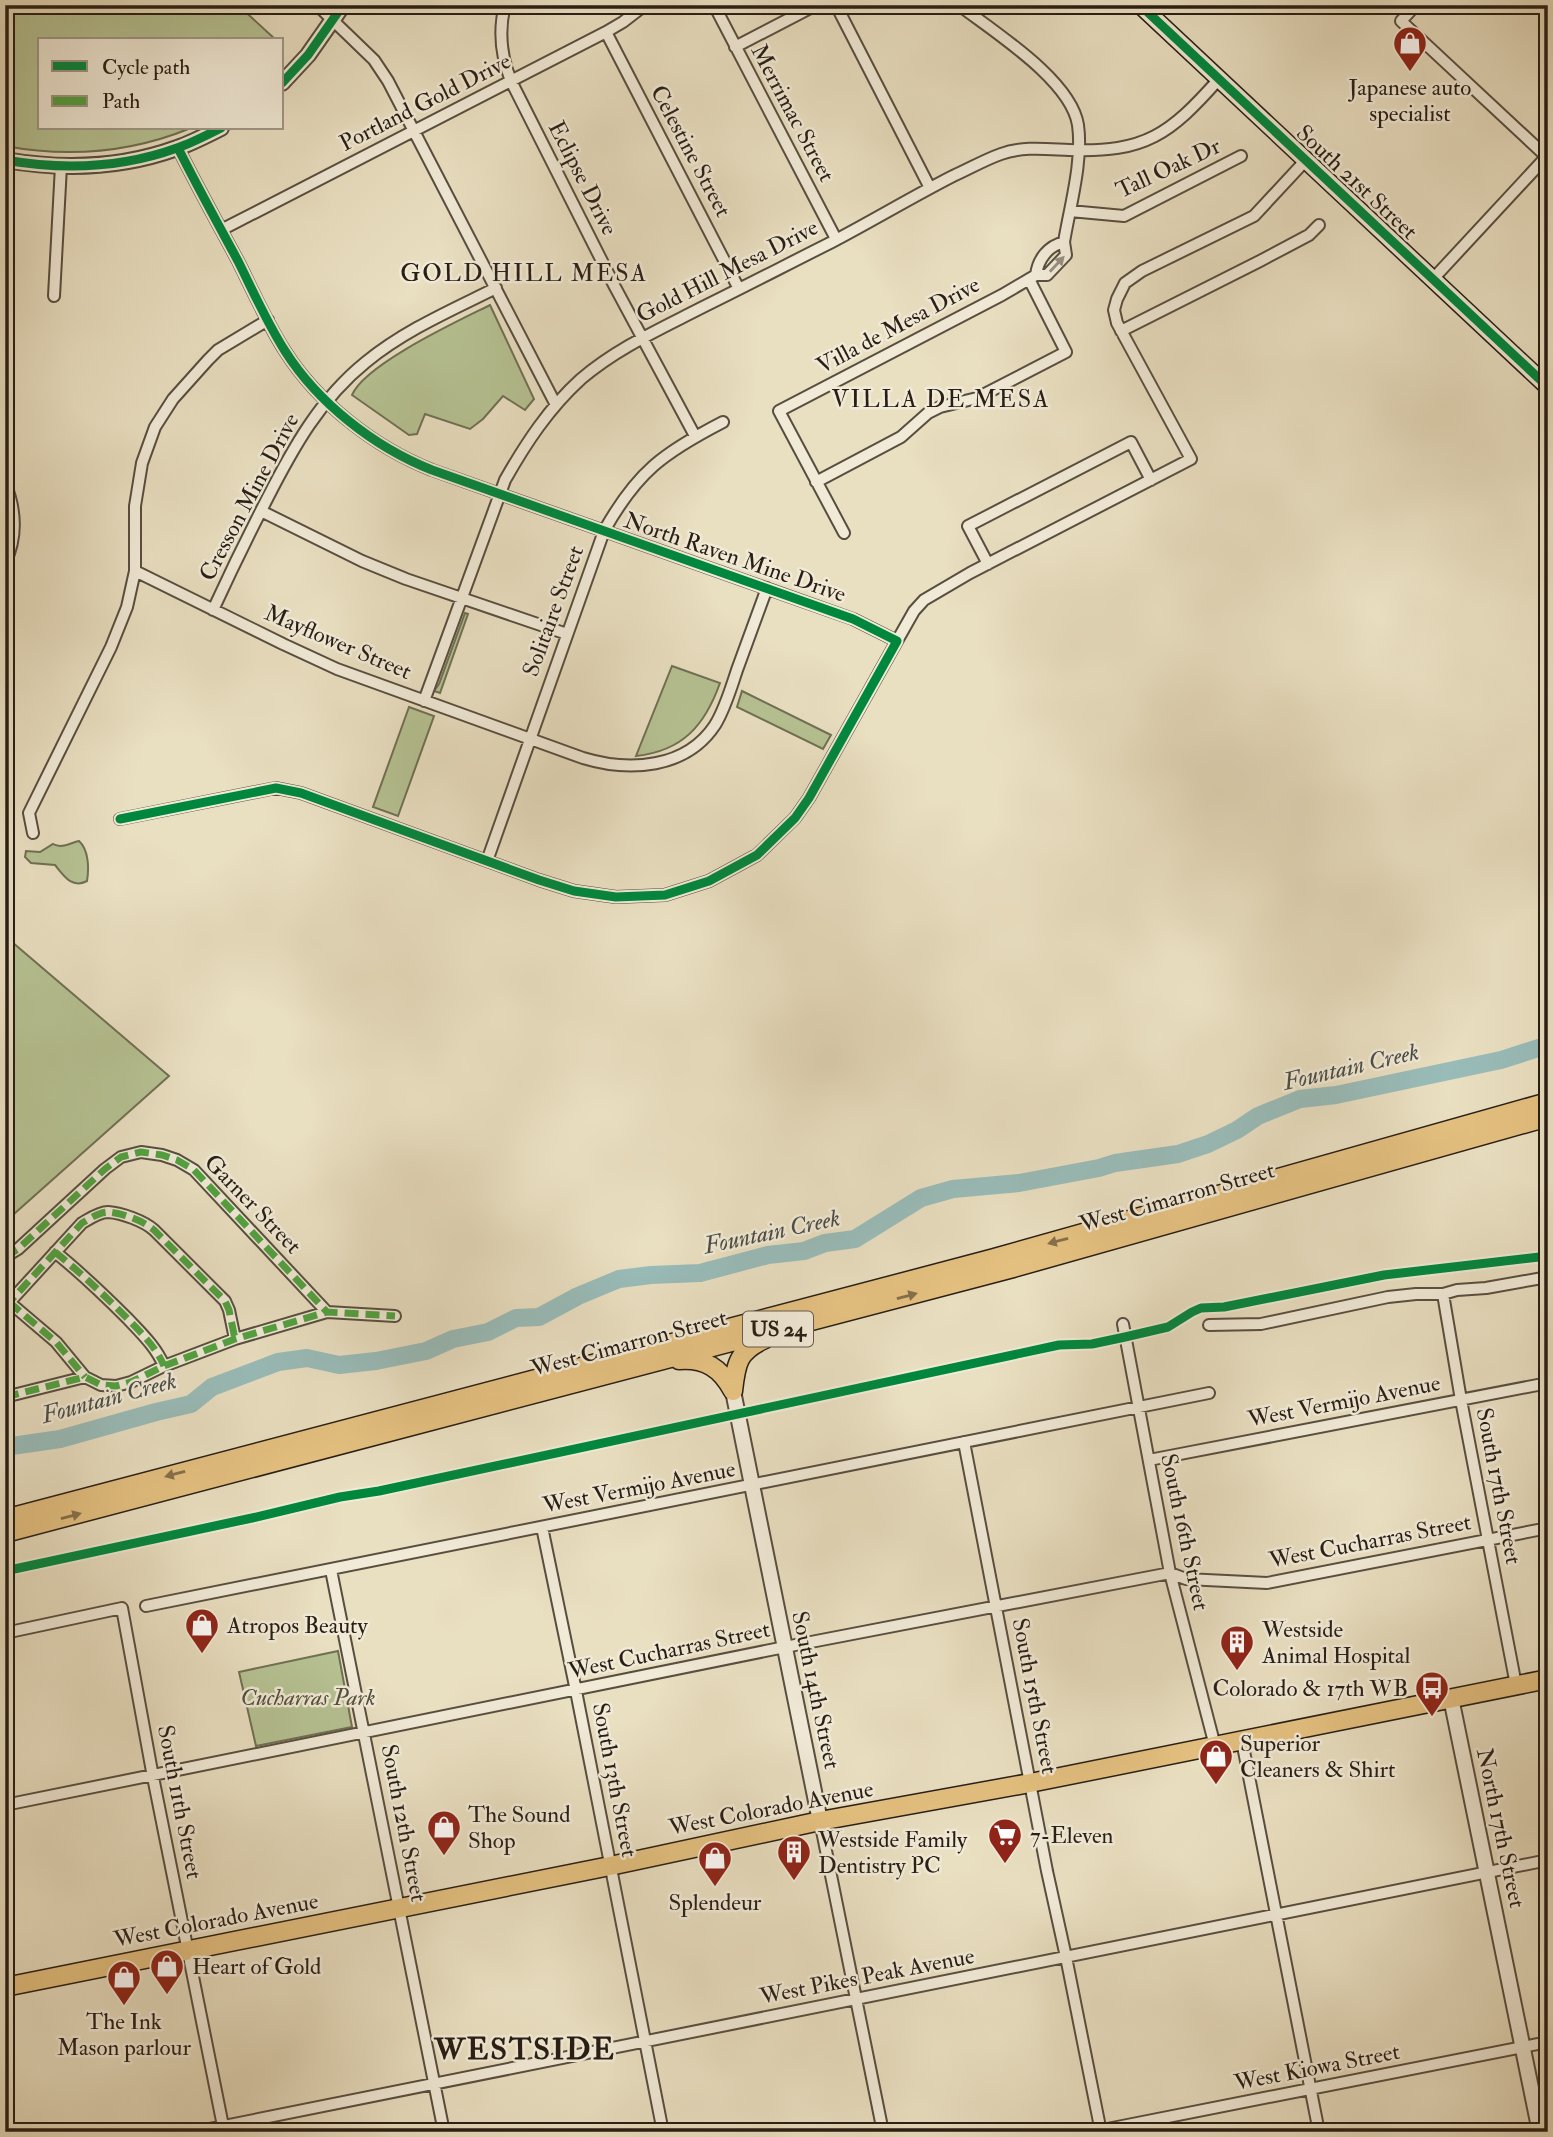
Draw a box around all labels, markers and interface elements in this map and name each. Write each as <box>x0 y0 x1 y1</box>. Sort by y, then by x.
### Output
shop icon: Japanese auto specialist <box>1391 24 1429 73</box>
legend <box>38 38 284 130</box>
street label: Merrimac Street <box>745 39 841 187</box>
street label: Portland Gold Drive <box>335 46 516 158</box>
text: Cycle path <box>102 54 190 81</box>
place label: Japanese auto specialist <box>1348 73 1471 129</box>
street label: Celestine Street <box>644 80 738 222</box>
text: Path <box>102 88 140 115</box>
street label: Eclipse Drive <box>541 116 624 241</box>
street label: South 21st Street <box>1290 118 1424 246</box>
street label: Tall Oak Dr <box>1111 131 1225 205</box>
street label: Gold Hill Mesa Drive <box>631 212 823 329</box>
one-way arrow <box>1049 255 1065 273</box>
district label: GOLD HILL MESA <box>400 258 648 289</box>
street label: Villa de Mesa Drive <box>812 270 985 380</box>
district label: VILLA DE MESA <box>832 384 1050 415</box>
street label: Cresson Mine Drive <box>193 408 306 586</box>
street label: North Raven Mine Drive <box>620 505 850 609</box>
street label: Solitaire Street <box>516 542 590 680</box>
street label: Mayflower Street <box>260 598 416 686</box>
water label: Fountain Creek <box>1279 1036 1422 1098</box>
street label: Garner Street <box>198 1148 308 1260</box>
street label: West Cimarron Street <box>1075 1155 1278 1239</box>
water label: Fountain Creek <box>700 1202 843 1262</box>
one-way arrow <box>1047 1236 1069 1247</box>
one-way arrow <box>897 1290 918 1300</box>
street label: West Cimarron Street <box>527 1303 730 1383</box>
road number: US 24 <box>743 1312 813 1346</box>
water label: Fountain Creek <box>37 1365 180 1431</box>
street label: West Vermijo Avenue <box>1244 1368 1443 1434</box>
street label: South 17th Street <box>1470 1405 1528 1567</box>
street label: South 16th Street <box>1154 1451 1216 1613</box>
street label: West Vermijo Avenue <box>539 1454 738 1520</box>
one-way arrow <box>163 1469 185 1480</box>
street label: West Cucharras Street <box>1266 1507 1473 1575</box>
one-way arrow <box>60 1510 82 1521</box>
shop icon: Atropos Beauty <box>183 1606 221 1655</box>
street label: South 14th Street <box>785 1609 847 1771</box>
place label: Atropos Beauty <box>226 1611 368 1641</box>
street label: West Cucharras Street <box>565 1614 772 1686</box>
place label: Westside Animal Hospital <box>1261 1615 1411 1671</box>
street label: South 15th Street <box>1006 1616 1064 1776</box>
building icon: Westside Animal Hospital <box>1218 1623 1256 1672</box>
bus stop icon: Colorado & 17th WB <box>1413 1669 1451 1718</box>
place label: Colorado & 17th WB <box>1212 1674 1408 1703</box>
park label: Cucharras Park <box>240 1683 376 1712</box>
street label: South 13th Street <box>586 1700 644 1860</box>
street label: South 11th Street <box>151 1723 209 1881</box>
place label: Superior Cleaners & Shirt <box>1240 1729 1396 1784</box>
shop icon: Superior Cleaners & Shirt <box>1197 1737 1235 1786</box>
street label: South 12th Street <box>375 1742 433 1904</box>
street label: North 17th Street <box>1470 1745 1532 1911</box>
street label: West Colorado Avenue <box>665 1774 876 1842</box>
place label: The Sound Shop <box>468 1800 570 1856</box>
shop icon: The Sound Shop <box>425 1808 463 1857</box>
supermarket icon: 7-Eleven <box>986 1816 1024 1865</box>
place label: 7-Eleven <box>1030 1821 1114 1850</box>
place label: Westside Family Dentistry PC <box>817 1825 968 1880</box>
building icon: Westside Family Dentistry PC <box>775 1833 813 1882</box>
shop icon: Splendeur <box>696 1839 734 1888</box>
street label: West Colorado Avenue <box>110 1886 321 1954</box>
place label: Splendeur <box>669 1888 762 1918</box>
street label: West Pikes Peak Avenue <box>756 1941 977 2011</box>
shop icon: Heart of Gold <box>148 1947 186 1996</box>
place label: Heart of Gold <box>192 1952 321 1981</box>
shop icon: The Ink Mason parlour <box>105 1958 143 2007</box>
place label: The Ink Mason parlour <box>57 2007 191 2063</box>
district label: WESTSIDE <box>433 2031 616 2068</box>
street label: West Kiowa Street <box>1231 2037 1402 2097</box>

